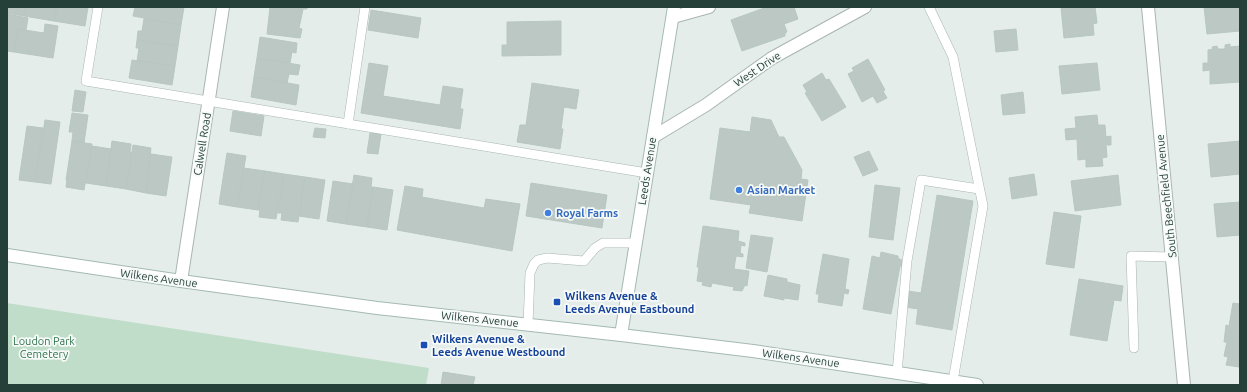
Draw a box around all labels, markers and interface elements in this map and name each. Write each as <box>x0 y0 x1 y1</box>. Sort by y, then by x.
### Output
street label: West Drive <box>731 49 783 89</box>
street label: Calwell Road <box>191 112 213 176</box>
street label: South Beechfield Avenue <box>1154 134 1178 258</box>
street label: Leeds Avenue <box>636 136 658 206</box>
place label: Asian Market <box>747 184 816 196</box>
marker: Asian Market <box>734 185 744 195</box>
place label: Royal Farms <box>556 207 618 219</box>
marker: Royal Farms <box>543 208 553 218</box>
street label: Wilkens Avenue <box>120 267 198 289</box>
place label: Wilkens Avenue & Leeds Avenue Eastbound <box>565 290 694 315</box>
marker: Wilkens Avenue & Leeds Avenue Eastbound <box>552 297 562 307</box>
street label: Wilkens Avenue <box>441 309 519 329</box>
place label: Wilkens Avenue & Leeds Avenue Westbound <box>432 333 565 358</box>
park label: Loudon Park Cemetery <box>13 335 75 360</box>
marker: Wilkens Avenue & Leeds Avenue Westbound <box>419 340 429 350</box>
street label: Wilkens Avenue <box>762 347 840 369</box>

